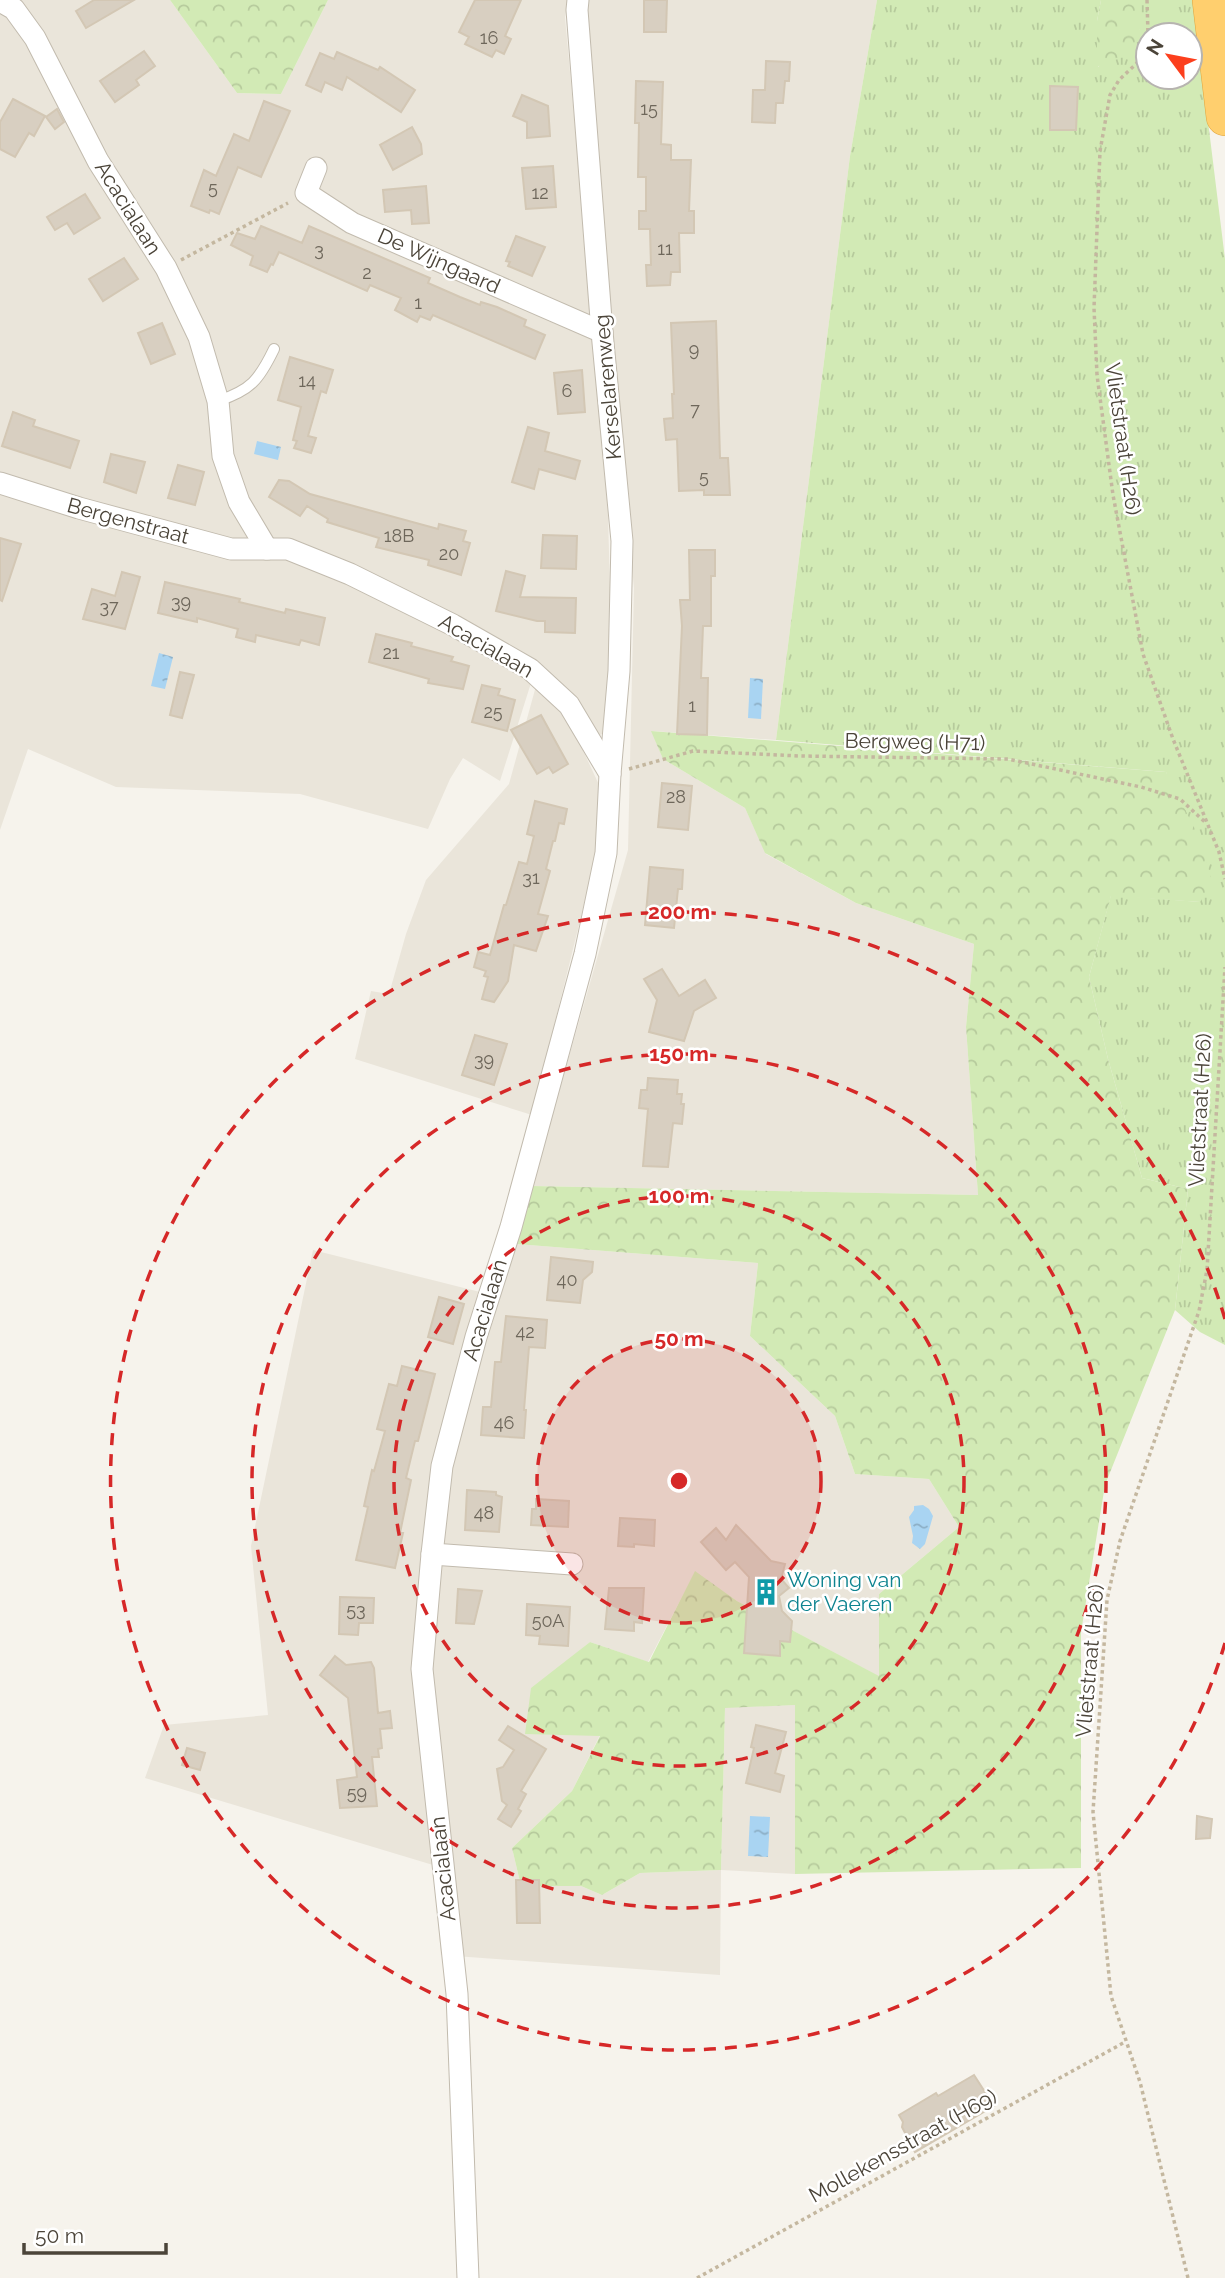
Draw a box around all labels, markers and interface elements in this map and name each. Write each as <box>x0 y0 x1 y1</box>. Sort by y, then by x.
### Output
north arrow <box>1134 21 1204 91</box>
house number: 16 <box>480 27 498 48</box>
text: N <box>1141 35 1168 59</box>
house number: 15 <box>640 98 658 119</box>
street label: Acacialaan <box>90 156 167 259</box>
house number: 5 <box>208 177 218 198</box>
house number: 12 <box>531 182 549 203</box>
street label: De Wijngaard <box>374 222 504 299</box>
house number: 11 <box>657 238 673 259</box>
house number: 3 <box>314 239 324 260</box>
house number: 2 <box>362 262 372 283</box>
house number: 1 <box>414 292 422 313</box>
street label: Kerselarenweg <box>589 313 626 461</box>
house number: 9 <box>689 339 699 360</box>
street label: Vlietstraat (H26) <box>1100 361 1147 517</box>
house number: 14 <box>298 370 316 391</box>
house number: 6 <box>562 380 573 401</box>
house number: 7 <box>690 399 700 420</box>
house number: 5 <box>699 466 709 487</box>
street label: Bergenstraat <box>64 492 192 549</box>
house number: 18B <box>384 525 414 546</box>
house number: 20 <box>439 543 459 564</box>
house number: 39 <box>171 591 191 612</box>
house number: 37 <box>99 596 119 617</box>
street label: Acacialaan <box>434 608 538 683</box>
house number: 21 <box>382 642 400 663</box>
house number: 1 <box>688 695 696 716</box>
house number: 25 <box>483 701 503 722</box>
street label: Bergweg (H71) <box>844 728 986 755</box>
house number: 28 <box>666 786 686 807</box>
house number: 31 <box>522 867 540 888</box>
text: 200 m <box>648 899 710 924</box>
street label: Vlietstraat (H26) <box>1183 1032 1216 1187</box>
text: 150 m <box>649 1041 709 1066</box>
house number: 39 <box>474 1049 494 1070</box>
text: 100 m <box>649 1183 709 1208</box>
street label: Acacialaan <box>457 1256 512 1364</box>
house number: 40 <box>557 1269 577 1290</box>
house number: 42 <box>515 1321 535 1342</box>
text: 50 m <box>654 1326 704 1351</box>
house number: 46 <box>494 1412 514 1433</box>
centre of rings <box>667 1469 691 1493</box>
house number: 48 <box>474 1502 494 1523</box>
place label: Woning van der Vaeren <box>787 1567 902 1616</box>
building icon: Woning van der Vaeren <box>751 1577 781 1607</box>
street label: Vlietstraat (H26) <box>1070 1583 1109 1739</box>
house number: 53 <box>346 1599 366 1620</box>
house number: 50A <box>532 1610 564 1631</box>
house number: 59 <box>347 1782 367 1803</box>
street label: Acacialaan <box>425 1815 460 1923</box>
street label: Mollekensstraat (H69) <box>804 2083 1001 2208</box>
scale bar <box>24 2212 166 2256</box>
text: 50 m <box>35 2223 84 2248</box>

